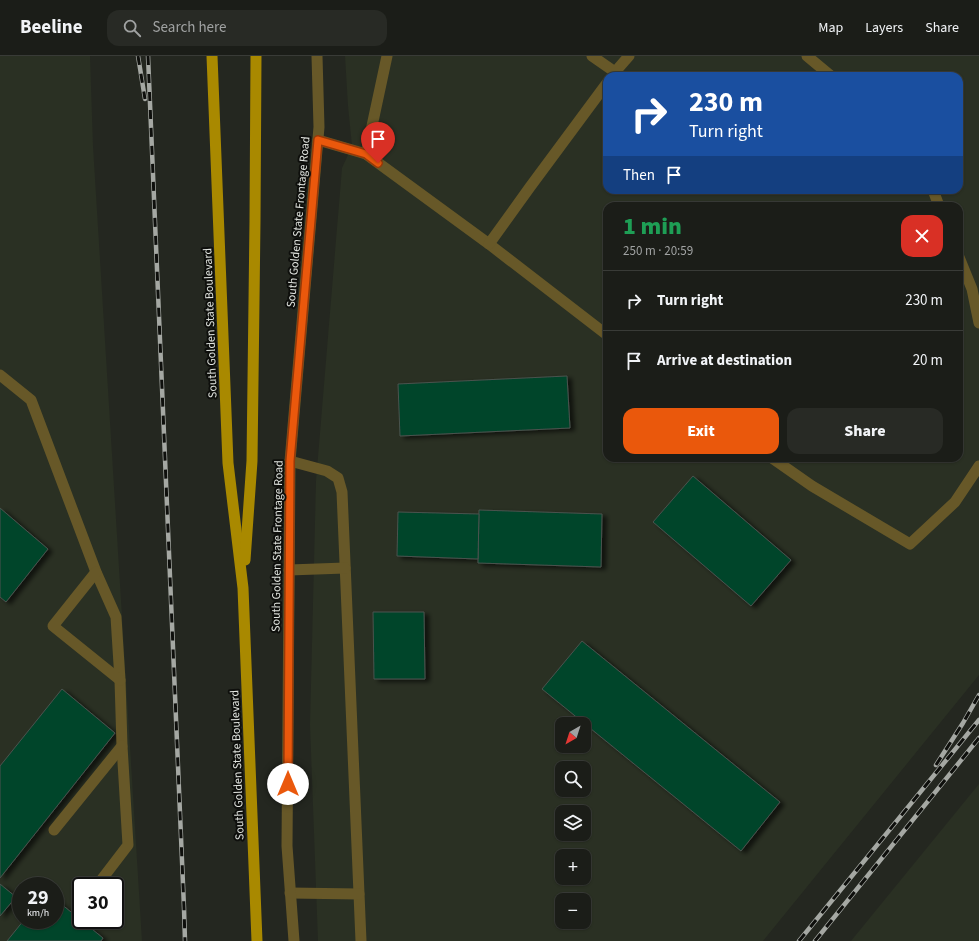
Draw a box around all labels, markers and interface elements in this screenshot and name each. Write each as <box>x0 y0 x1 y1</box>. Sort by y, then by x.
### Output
search box <box>107 10 387 46</box>
text: Beeline <box>20 14 83 41</box>
icon: search <box>121 17 143 39</box>
text: Search here <box>153 17 227 38</box>
text: Map <box>818 18 843 38</box>
text: Layers <box>865 18 903 38</box>
text: Share <box>925 18 959 38</box>
text: 230 m <box>689 82 763 122</box>
icon: right <box>623 88 675 140</box>
text: Turn right <box>689 119 763 144</box>
pin <box>361 122 395 163</box>
icon: arrive <box>367 128 389 150</box>
street label: South Golden State Frontage Road <box>283 136 314 308</box>
icon: arrive <box>663 164 685 186</box>
text: Then <box>623 165 655 186</box>
text: 1 min <box>623 209 682 244</box>
button: close <box>901 215 943 257</box>
text: 250 m · 20:59 <box>623 242 693 260</box>
street label: South Golden State Boulevard <box>199 248 222 398</box>
icon: right <box>623 290 645 312</box>
text: Turn right <box>657 290 723 311</box>
text: 230 m <box>905 290 943 311</box>
icon: arrive <box>623 350 645 372</box>
text: Arrive at destination <box>657 350 792 371</box>
text: 20 m <box>913 350 943 371</box>
button: Exit <box>623 408 779 454</box>
button: Share <box>787 408 943 454</box>
street label: South Golden State Frontage Road <box>268 460 287 632</box>
street label: South Golden State Boulevard <box>226 690 249 840</box>
north arrow <box>555 717 591 753</box>
map controls <box>555 717 591 929</box>
button: search <box>555 761 591 797</box>
position arrow <box>267 763 309 805</box>
button: layers <box>555 805 591 841</box>
button: + <box>555 849 591 885</box>
speed limit sign: 30 <box>72 877 124 929</box>
text: 29 <box>27 884 49 912</box>
button: − <box>555 893 591 929</box>
text: km/h <box>27 906 49 920</box>

